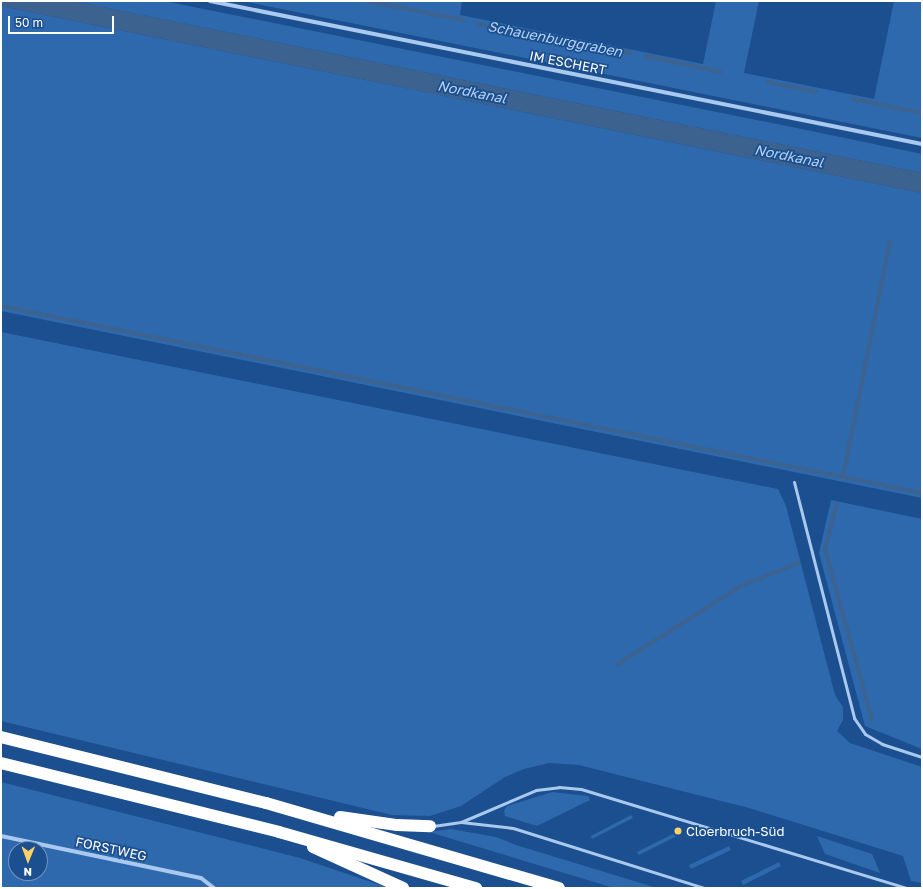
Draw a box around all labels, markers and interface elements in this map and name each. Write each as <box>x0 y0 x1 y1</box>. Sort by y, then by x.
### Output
scale bar <box>10 8 116 34</box>
text: 50 m <box>15 15 43 30</box>
water label: Schauenburggraben <box>486 18 624 60</box>
street label: IM ESCHERT <box>528 48 608 78</box>
water label: Nordkanal <box>436 77 508 107</box>
water label: Nordkanal <box>753 141 825 171</box>
place label: Cloerbruch-Süd <box>686 823 784 839</box>
marker: Cloerbruch-Süd <box>673 826 683 836</box>
street label: FORSTWEG <box>74 834 148 864</box>
north arrow <box>8 841 48 881</box>
text: N <box>23 866 32 879</box>

